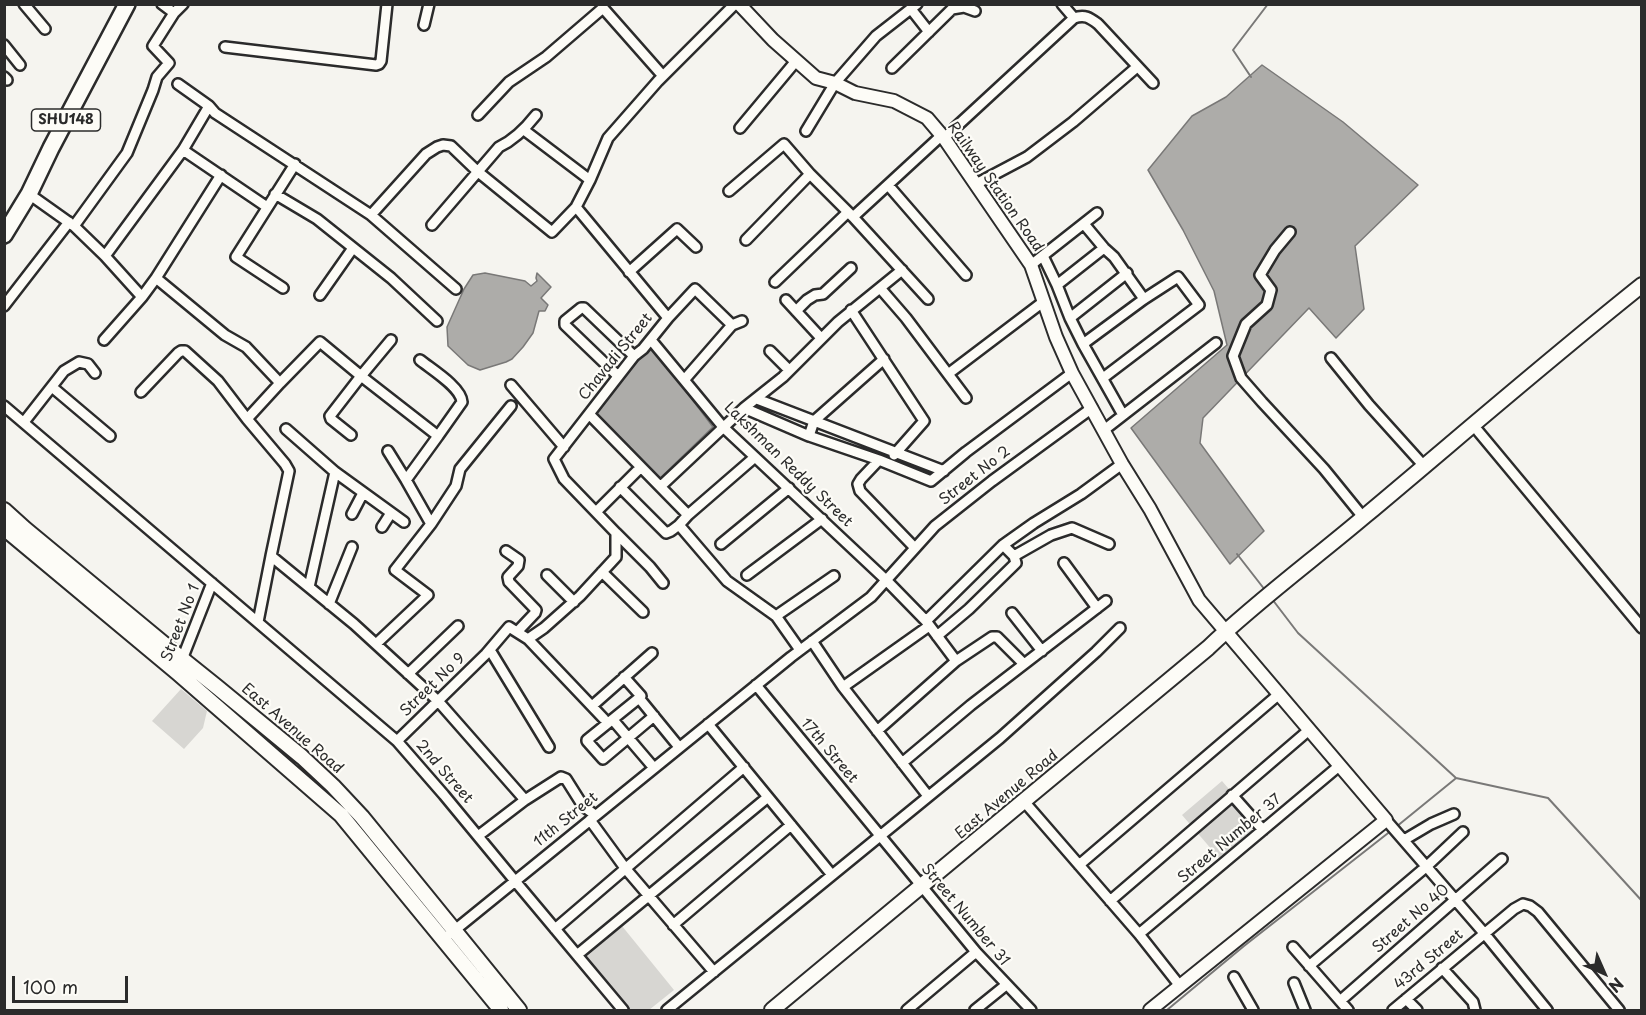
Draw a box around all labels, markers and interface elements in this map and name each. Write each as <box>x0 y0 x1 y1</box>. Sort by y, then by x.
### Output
road number: SHU148 <box>32 109 100 131</box>
street label: Railway Station Road <box>943 118 1047 256</box>
street label: Chavadi Street <box>575 310 657 404</box>
street label: Lakshman Reddy Street <box>720 399 856 531</box>
street label: Street No 2 <box>936 443 1014 509</box>
street label: Street No 1 <box>158 582 204 664</box>
street label: Street No 9 <box>397 650 469 720</box>
street label: East Avenue Road <box>238 680 346 778</box>
street label: 17th Street <box>797 715 861 787</box>
street label: 2nd Street <box>412 737 476 807</box>
street label: East Avenue Road <box>952 747 1062 843</box>
street label: 11th Street <box>530 789 602 851</box>
street label: Street Number 37 <box>1175 791 1285 887</box>
street label: Street Number 31 <box>917 860 1013 970</box>
street label: Street No 40 <box>1369 881 1453 957</box>
street label: 43rd Street <box>1391 926 1467 994</box>
north arrow <box>1574 943 1634 1003</box>
scale bar <box>15 964 130 1002</box>
text: 100 m <box>23 973 78 1000</box>
text: N <box>1604 973 1630 999</box>

